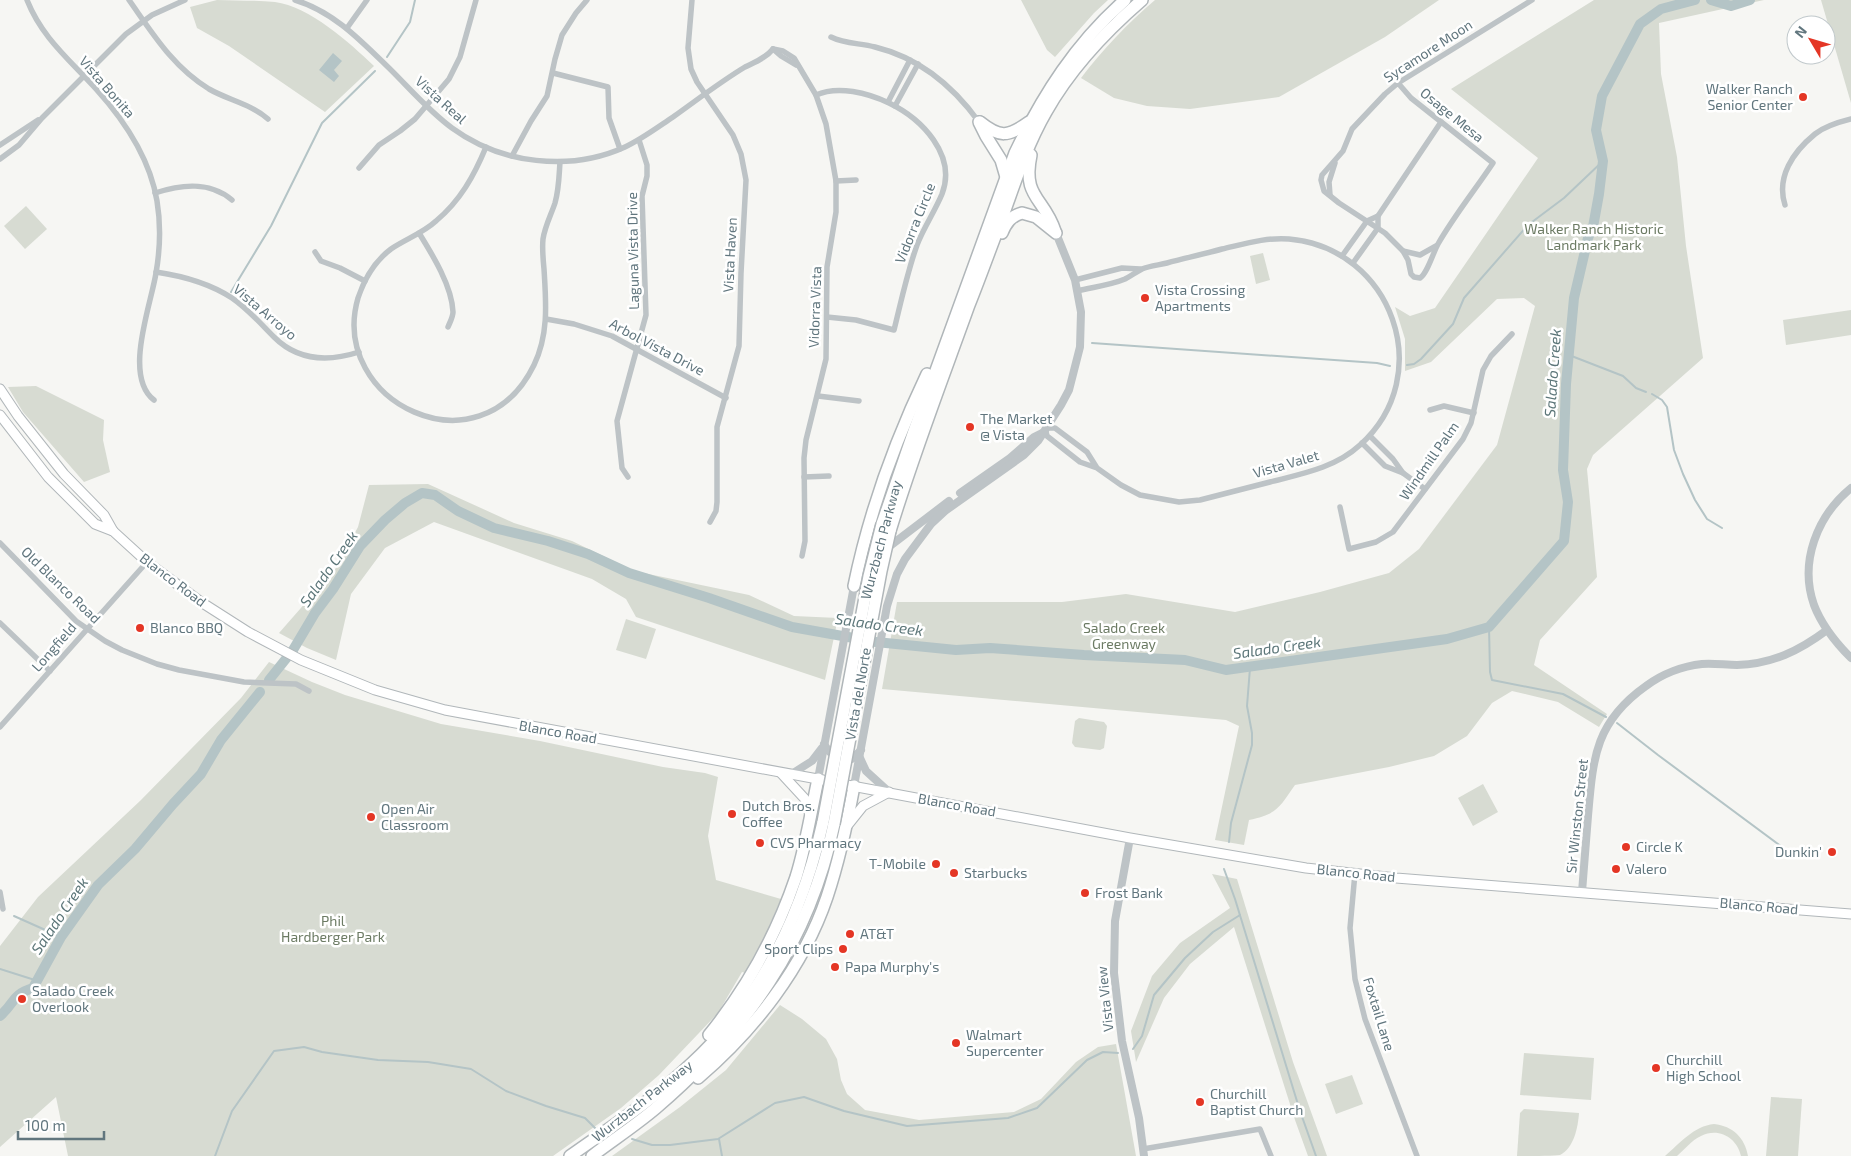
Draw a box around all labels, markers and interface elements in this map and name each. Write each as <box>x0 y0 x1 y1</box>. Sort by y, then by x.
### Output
north arrow <box>1786 15 1836 65</box>
street label: Sycamore Moon <box>1380 16 1475 86</box>
text: N <box>1791 22 1810 41</box>
street label: Vista Bonita <box>76 52 139 121</box>
street label: Vista Real <box>412 72 471 128</box>
place label: Walker Ranch Senior Center <box>1706 80 1793 113</box>
street label: Osage Mesa <box>1417 84 1488 145</box>
marker: Walker Ranch Senior Center <box>1797 91 1809 103</box>
street label: Vidorra Circle <box>891 180 938 266</box>
street label: Laguna Vista Drive <box>623 192 642 310</box>
street label: Vista Haven <box>719 217 740 293</box>
park label: Walker Ranch Historic Landmark Park <box>1524 220 1664 253</box>
street label: Vidorra Vista <box>805 266 824 348</box>
street label: Vista Arroyo <box>230 280 301 343</box>
place label: Vista Crossing Apartments <box>1155 281 1245 314</box>
marker: Vista Crossing Apartments <box>1139 292 1151 304</box>
street label: Arbol Vista Drive <box>607 314 708 379</box>
water label: Salado Creek <box>1540 328 1564 418</box>
place label: The Market @ Vista <box>980 410 1052 443</box>
street label: Windmill Palm <box>1395 418 1462 503</box>
marker: The Market @ Vista <box>964 421 976 433</box>
street label: Vista Valet <box>1251 446 1321 481</box>
street label: Wurzbach Parkway <box>856 478 905 601</box>
water label: Salado Creek <box>295 527 361 610</box>
street label: Old Blanco Road <box>18 543 104 627</box>
street label: Blanco Road <box>137 549 210 610</box>
water label: Salado Creek <box>834 609 924 639</box>
street label: Longfield <box>28 619 79 675</box>
place label: Blanco BBQ <box>150 619 223 636</box>
park label: Salado Creek Greenway <box>1083 619 1165 652</box>
marker: Blanco BBQ <box>134 622 146 634</box>
water label: Salado Creek <box>1232 632 1322 662</box>
street label: Vista del Norte <box>841 646 874 742</box>
street label: Blanco Road <box>518 716 598 747</box>
street label: Sir Winston Street <box>1562 758 1591 874</box>
street label: Blanco Road <box>917 789 997 820</box>
place label: Dutch Bros. Coffee <box>742 797 815 830</box>
place label: Open Air Classroom <box>381 800 449 833</box>
marker: Dutch Bros. Coffee <box>726 808 738 820</box>
marker: Open Air Classroom <box>365 811 377 823</box>
place label: CVS Pharmacy <box>770 834 862 851</box>
marker: CVS Pharmacy <box>754 837 766 849</box>
place label: Circle K <box>1636 838 1684 855</box>
marker: Circle K <box>1620 841 1632 853</box>
place label: Dunkin' <box>1775 843 1822 860</box>
marker: Dunkin' <box>1826 846 1838 858</box>
place label: T-Mobile <box>869 855 926 872</box>
marker: T-Mobile <box>930 858 942 870</box>
street label: Blanco Road <box>1316 860 1396 885</box>
place label: Valero <box>1626 860 1667 877</box>
marker: Valero <box>1610 863 1622 875</box>
place label: Starbucks <box>964 864 1027 881</box>
marker: Starbucks <box>948 867 960 879</box>
water label: Salado Creek <box>27 874 92 957</box>
place label: Frost Bank <box>1095 884 1163 901</box>
marker: Frost Bank <box>1079 887 1091 899</box>
street label: Blanco Road <box>1719 894 1799 917</box>
park label: Phil Hardberger Park <box>281 912 385 945</box>
place label: AT&T <box>860 925 894 942</box>
marker: AT&T <box>844 928 856 940</box>
place label: Sport Clips <box>764 940 833 957</box>
marker: Sport Clips <box>837 943 849 955</box>
place label: Papa Murphy's <box>845 958 939 975</box>
marker: Papa Murphy's <box>829 961 841 973</box>
street label: Vista View <box>1093 965 1116 1033</box>
street label: Foxtail Lane <box>1360 975 1399 1053</box>
place label: Salado Creek Overlook <box>32 982 114 1015</box>
marker: Salado Creek Overlook <box>16 993 28 1005</box>
place label: Walmart Supercenter <box>966 1026 1044 1059</box>
marker: Walmart Supercenter <box>950 1037 962 1049</box>
place label: Churchill High School <box>1666 1051 1742 1084</box>
street label: Wurzbach Parkway <box>588 1056 696 1145</box>
marker: Churchill High School <box>1650 1062 1662 1074</box>
place label: Churchill Baptist Church <box>1210 1085 1303 1118</box>
marker: Churchill Baptist Church <box>1194 1096 1206 1108</box>
scale bar <box>18 1108 104 1140</box>
text: 100 m <box>25 1116 66 1134</box>

